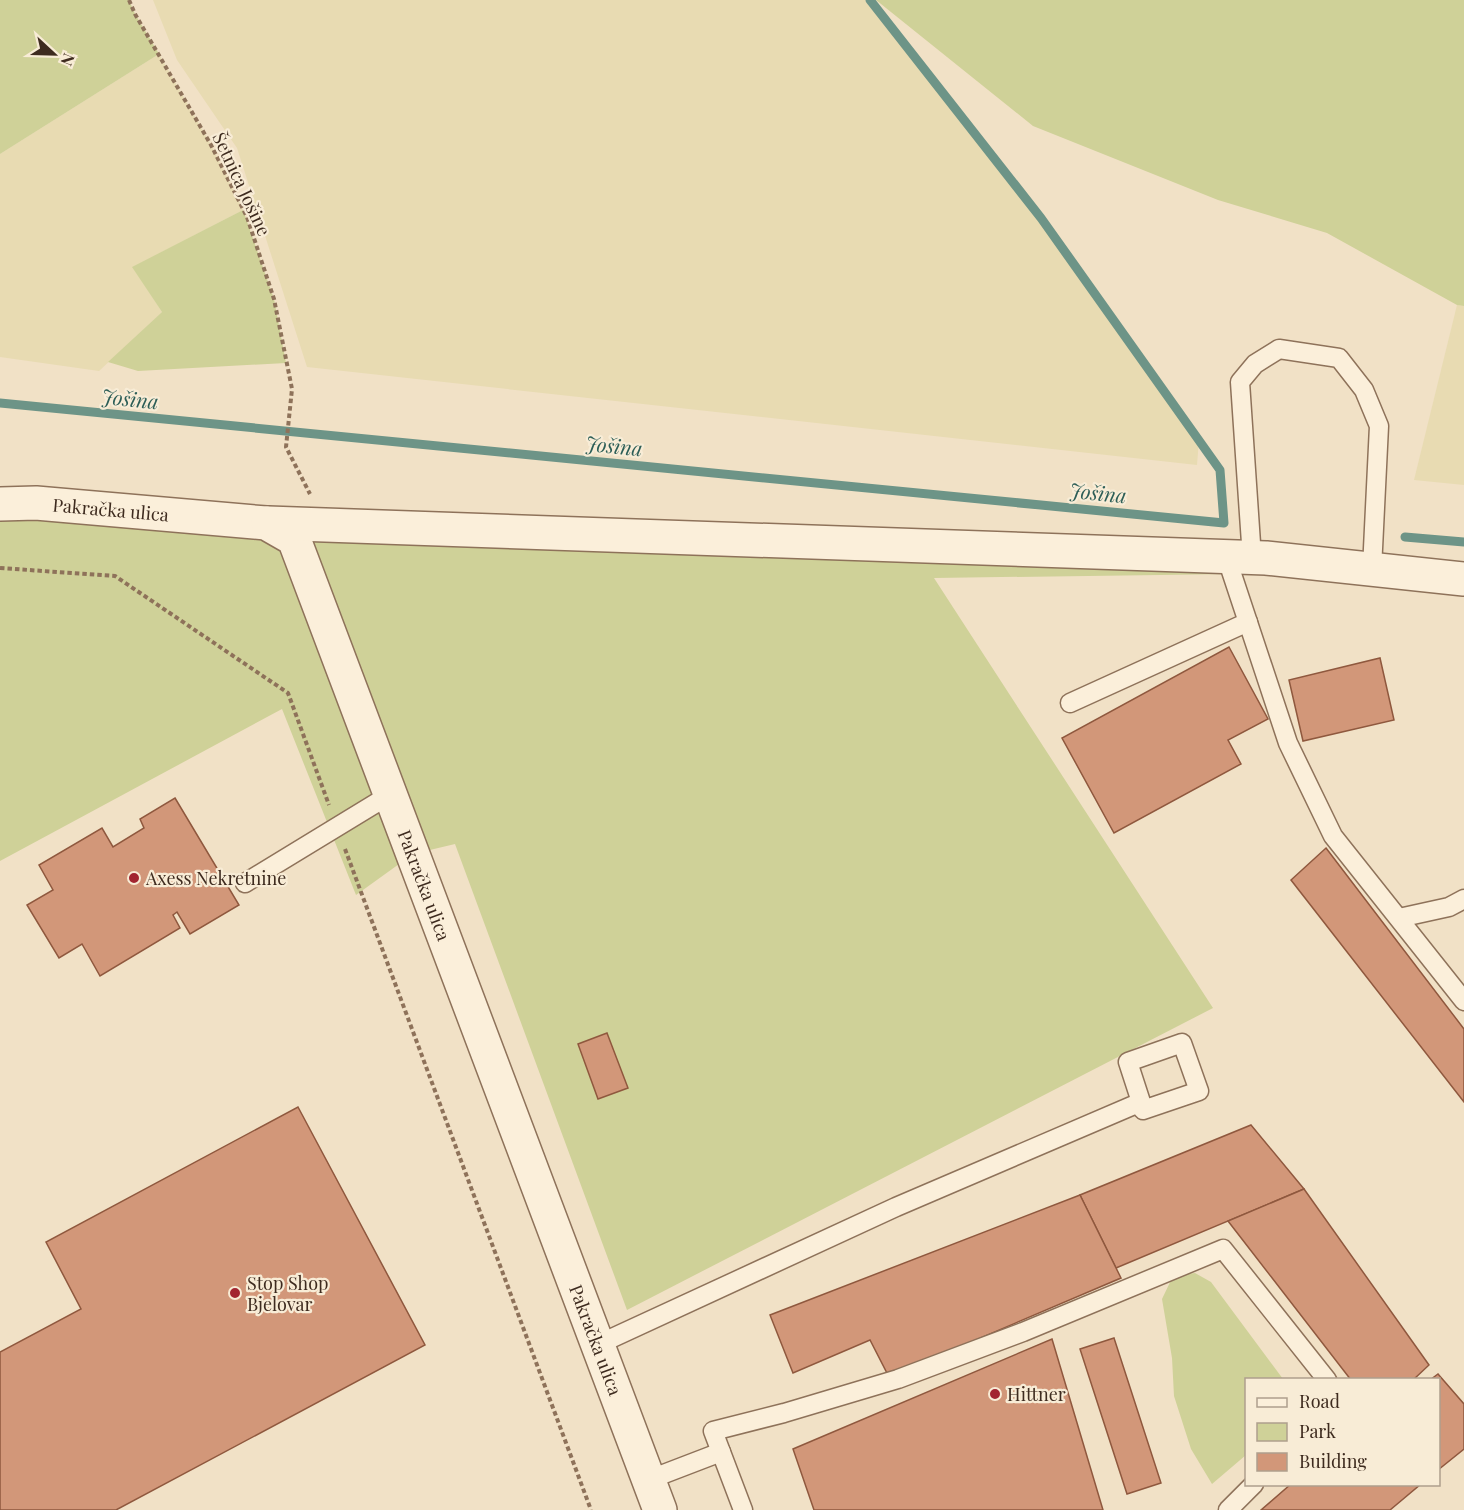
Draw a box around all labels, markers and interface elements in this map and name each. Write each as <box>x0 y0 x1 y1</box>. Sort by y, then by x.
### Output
north arrow <box>24 24 84 84</box>
text: N <box>56 51 80 70</box>
street label: Šetnica Jošine <box>208 128 276 240</box>
water label: Jošina <box>100 382 160 414</box>
water label: Jošina <box>584 429 644 461</box>
water label: Jošina <box>1068 476 1128 508</box>
street label: Pakračka ulica <box>52 492 170 527</box>
street label: Pakračka ulica <box>393 826 456 944</box>
place label: Axess Nekretnine <box>145 866 286 890</box>
marker: Axess Nekretnine <box>127 871 141 885</box>
place label: Stop Shop Bjelovar <box>247 1271 329 1316</box>
street label: Pakračka ulica <box>564 1281 628 1399</box>
marker: Stop Shop Bjelovar <box>228 1286 242 1300</box>
legend <box>1245 1378 1440 1486</box>
place label: Hittner <box>1007 1382 1066 1406</box>
marker: Hittner <box>988 1387 1002 1401</box>
text: Road <box>1299 1389 1340 1413</box>
text: Park <box>1299 1419 1336 1443</box>
text: Building <box>1299 1449 1367 1473</box>

